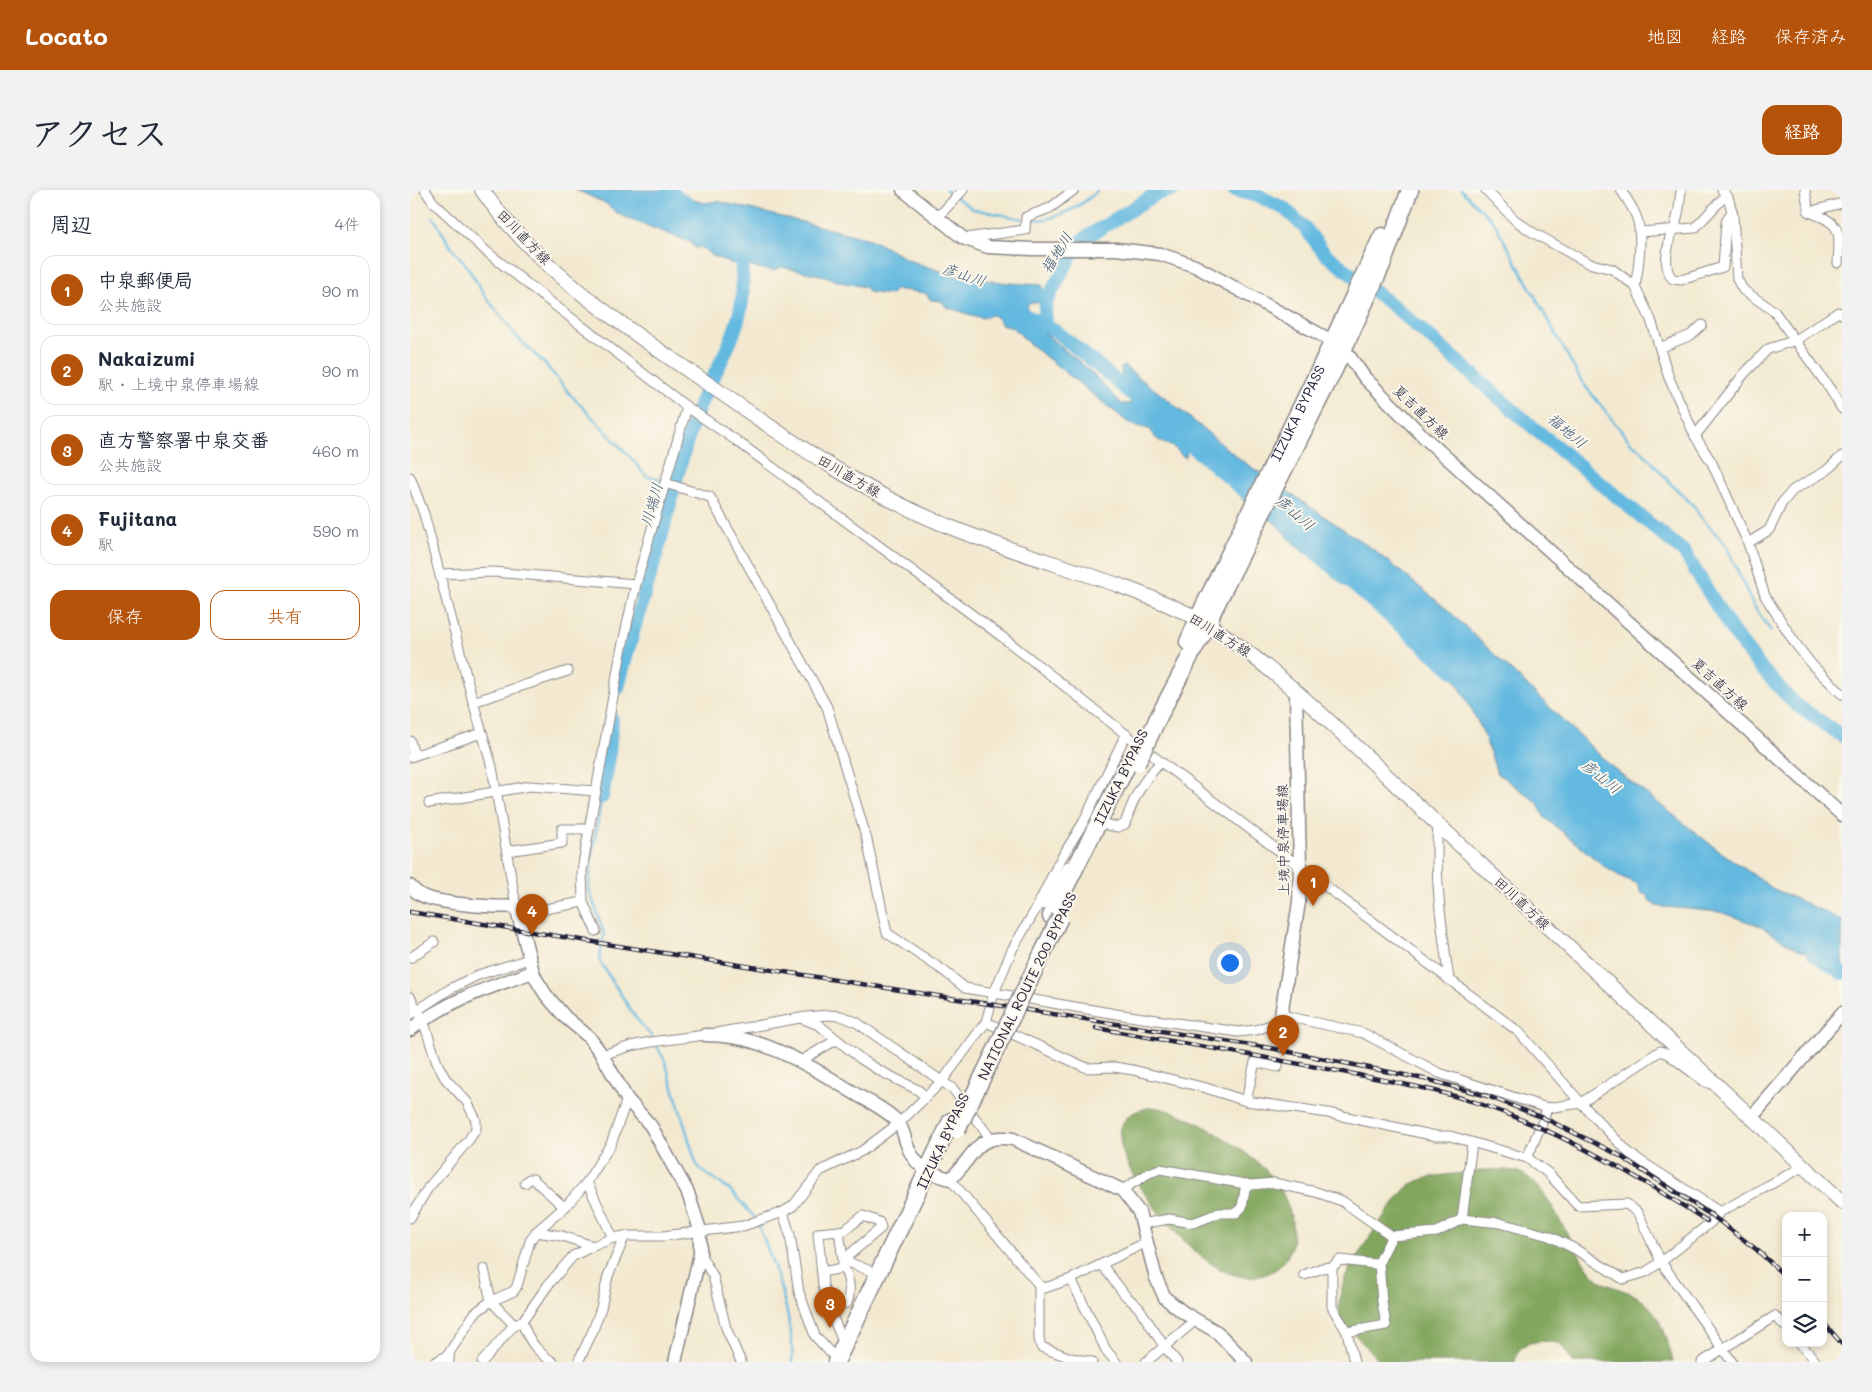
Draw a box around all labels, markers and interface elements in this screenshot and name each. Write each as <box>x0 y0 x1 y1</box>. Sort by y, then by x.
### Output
text: Locato <box>25 20 108 51</box>
text: 地図 <box>1647 24 1683 48</box>
text: 経路 <box>1711 24 1747 48</box>
text: 保存済み <box>1775 24 1847 48</box>
button: 経路 <box>1762 105 1842 155</box>
text: アクセス <box>30 109 168 155</box>
street label: 田川直方線 <box>493 205 556 268</box>
text: 周辺 <box>50 210 92 237</box>
text: 4件 <box>335 213 360 234</box>
water label: 福地川 <box>1036 228 1077 277</box>
water label: 彦山川 <box>940 258 989 291</box>
text: 中泉郵便局 <box>98 267 193 292</box>
text: 1 <box>63 280 71 301</box>
text: 90 m <box>322 280 359 301</box>
text: 公共施設 <box>98 294 162 315</box>
text: Nakaizumi <box>98 346 196 371</box>
text: 2 <box>63 360 71 381</box>
text: 90 m <box>322 360 359 381</box>
street label: IIZUKA BYPASS <box>1266 362 1329 464</box>
text: 駅 · 上境中泉停車場線 <box>98 373 259 394</box>
street label: 夏吉直方線 <box>1390 380 1453 443</box>
water label: 福地川 <box>1544 408 1591 452</box>
text: 直方警察署中泉交番 <box>98 427 269 452</box>
text: 3 <box>62 440 72 461</box>
text: 460 m <box>312 440 359 461</box>
street label: 田川直方線 <box>814 450 884 501</box>
text: 公共施設 <box>98 454 162 475</box>
water label: 川端川 <box>635 480 667 529</box>
water label: 彦山川 <box>1272 490 1319 535</box>
text: Fujitana <box>98 506 177 531</box>
text: 4 <box>62 520 72 541</box>
text: 590 m <box>312 520 359 541</box>
text: 駅 <box>98 533 114 554</box>
button: 保存 <box>50 590 200 640</box>
button: 共有 <box>210 590 360 640</box>
street label: 田川直方線 <box>1186 608 1255 661</box>
street label: 夏吉直方線 <box>1688 653 1753 714</box>
street label: IIZUKA BYPASS <box>1089 726 1152 828</box>
water label: 彦山川 <box>1578 754 1625 798</box>
street label: 上境中泉停車場線 <box>1272 784 1293 896</box>
pin: 1 <box>1297 865 1329 906</box>
street label: 田川直方線 <box>1490 872 1554 933</box>
street label: NATIONAL ROUTE 200 BYPASS <box>973 889 1080 1083</box>
pin: 4 <box>516 894 548 935</box>
your location <box>1217 950 1243 976</box>
pin: 2 <box>1267 1015 1299 1056</box>
street label: IIZUKA BYPASS <box>912 1089 973 1192</box>
map controls <box>1782 1212 1827 1347</box>
button: + <box>1782 1212 1827 1257</box>
button: − <box>1782 1257 1827 1302</box>
pin: 3 <box>814 1287 846 1328</box>
button: layers <box>1782 1302 1827 1347</box>

